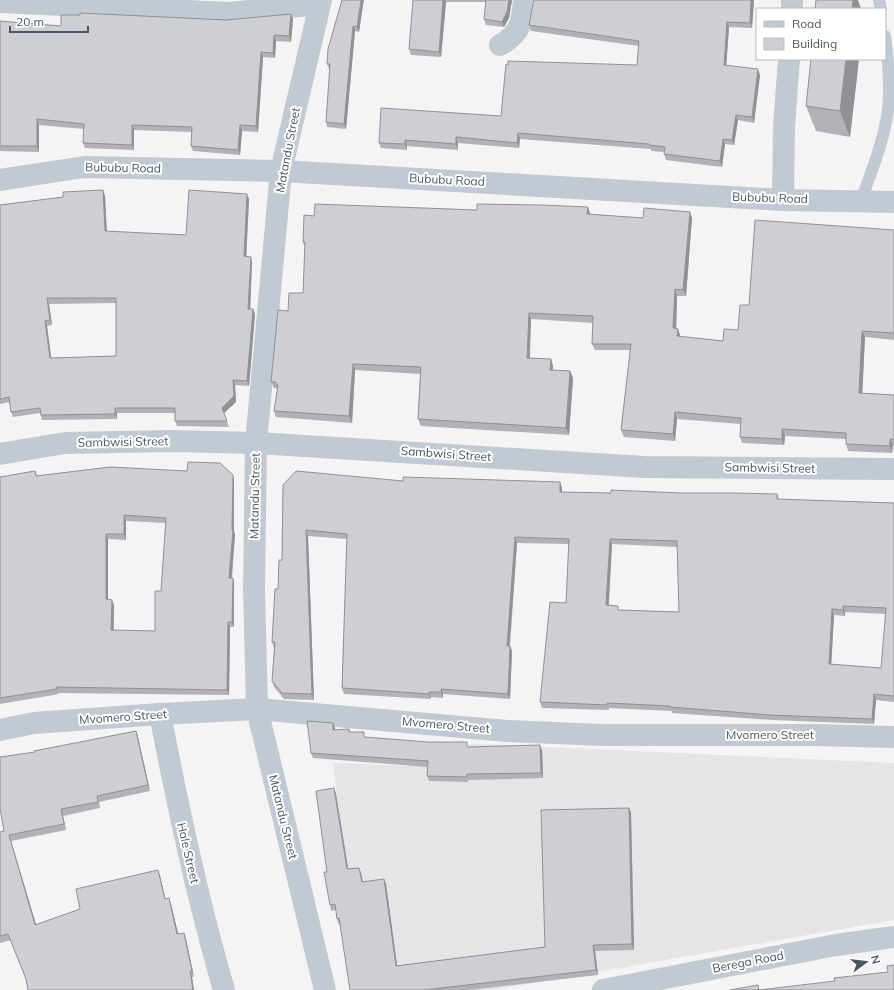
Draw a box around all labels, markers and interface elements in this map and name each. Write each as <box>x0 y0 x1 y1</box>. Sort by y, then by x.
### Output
scale bar <box>10 8 88 34</box>
legend <box>756 8 886 60</box>
text: 20 m <box>16 14 44 29</box>
text: Road <box>792 16 821 31</box>
text: Building <box>792 36 837 51</box>
street label: Matandu Street <box>272 106 303 194</box>
street label: Bububu Road <box>85 159 161 176</box>
street label: Bububu Road <box>409 170 485 189</box>
street label: Bububu Road <box>732 189 808 206</box>
street label: Sambwisi Street <box>78 433 168 450</box>
street label: Sambwisi Street <box>400 443 492 464</box>
street label: Matandu Street <box>246 453 263 539</box>
street label: Sambwisi Street <box>725 459 815 476</box>
street label: Mvomero Street <box>79 706 167 727</box>
street label: Mvomero Street <box>402 713 491 736</box>
street label: Mvomero Street <box>726 727 814 742</box>
street label: Matandu Street <box>266 773 301 861</box>
street label: Hale Street <box>174 821 203 885</box>
north arrow <box>846 942 886 982</box>
street label: Berega Road <box>711 947 785 976</box>
text: N <box>868 954 883 965</box>

